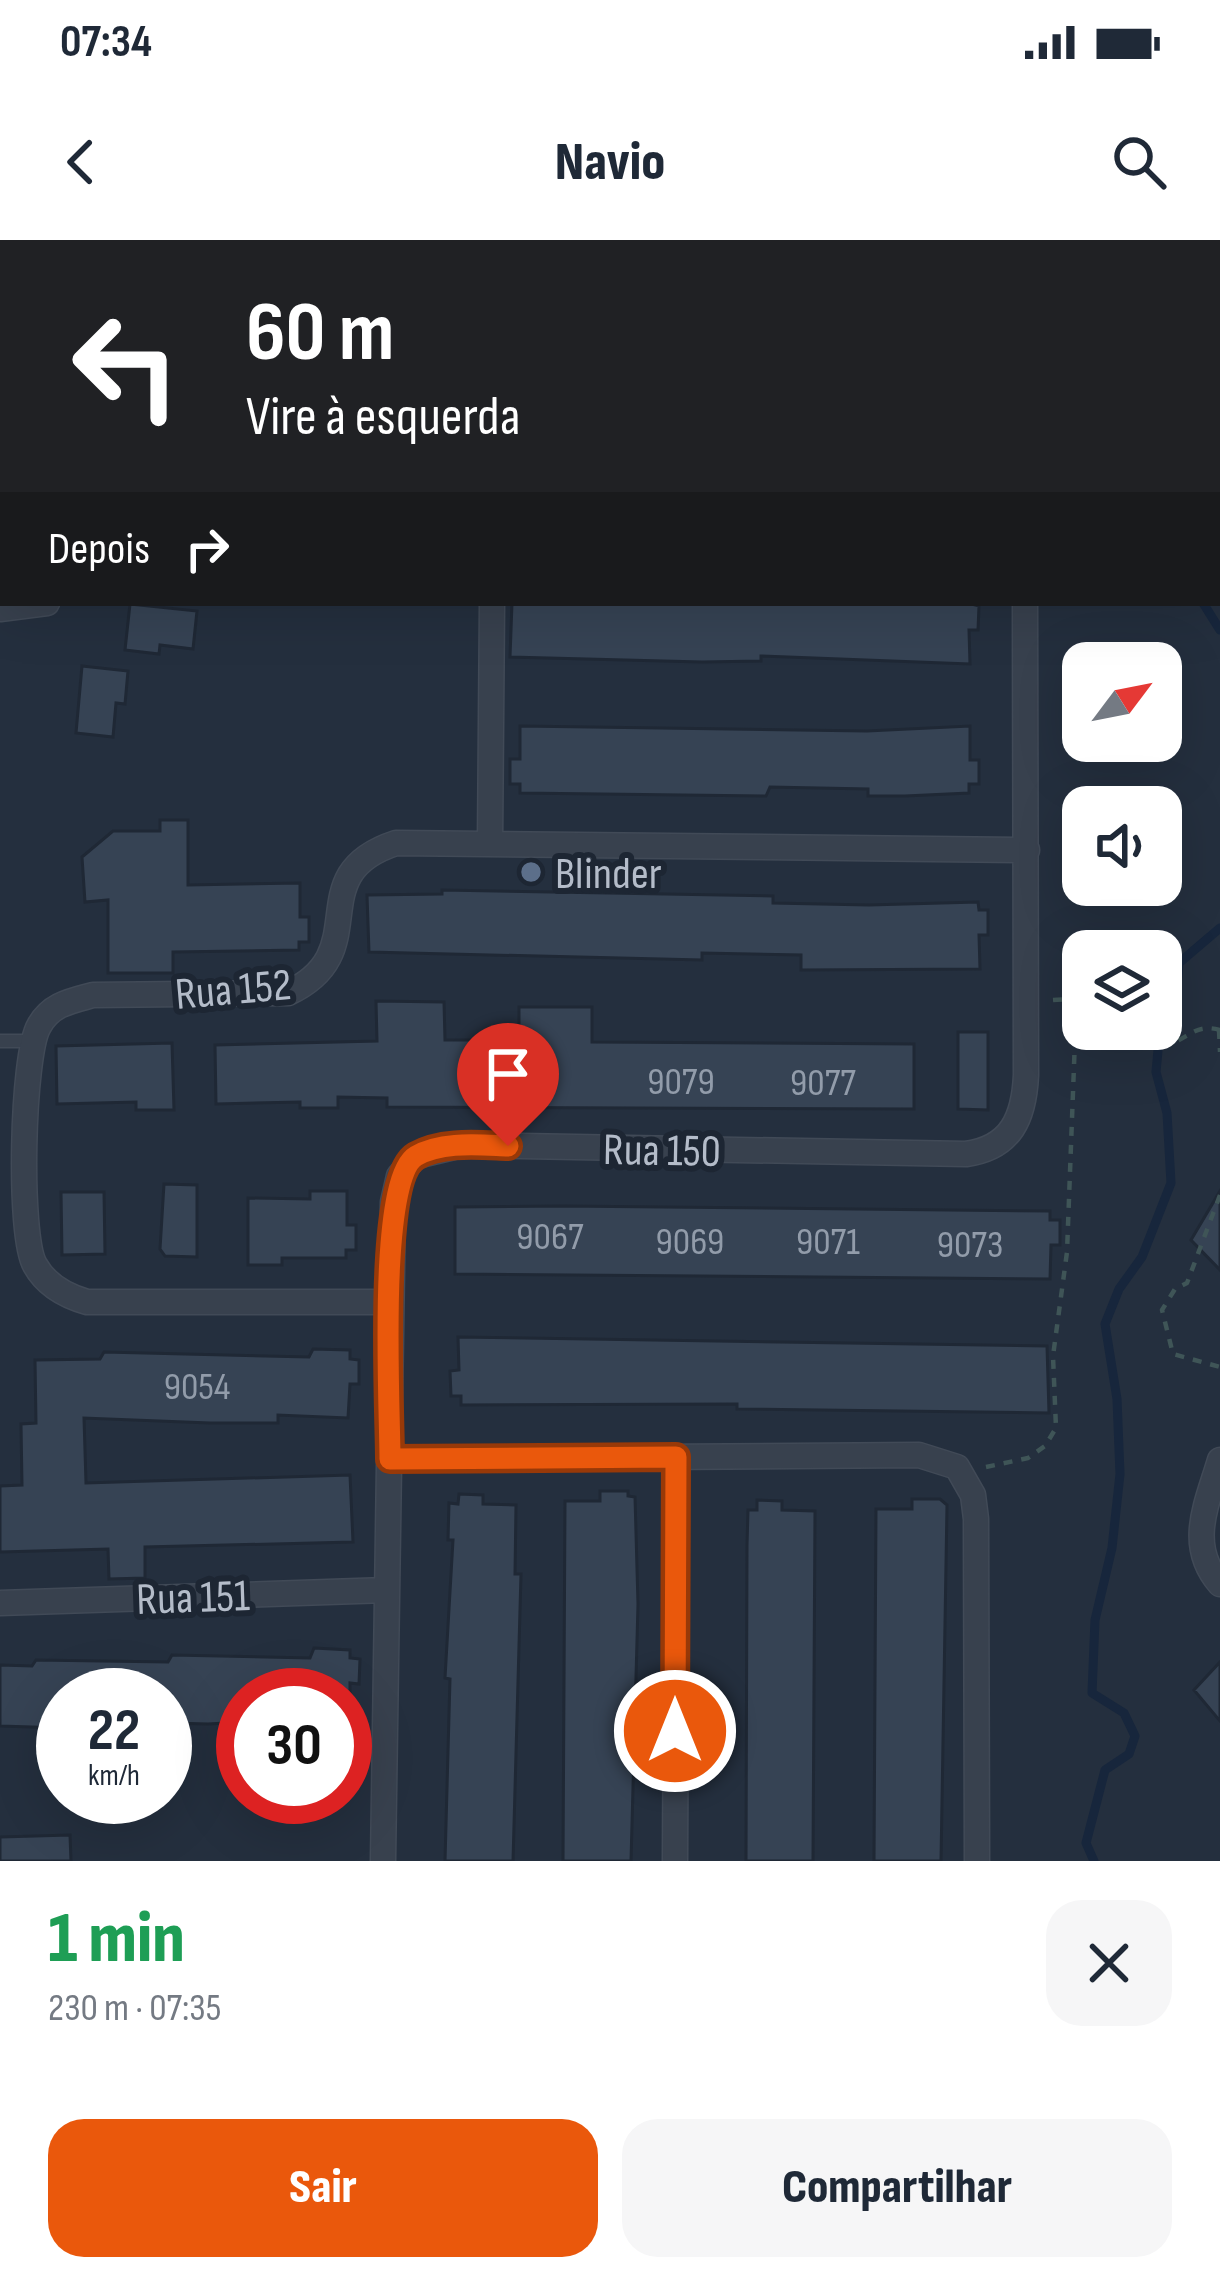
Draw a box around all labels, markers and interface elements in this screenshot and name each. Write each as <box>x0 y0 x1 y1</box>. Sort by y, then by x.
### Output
text: 07:34 <box>60 15 152 70</box>
icon: back <box>48 129 114 195</box>
icon: search <box>1106 129 1172 195</box>
text: Navio <box>555 130 665 195</box>
text: 60 m <box>246 283 394 384</box>
icon: left <box>48 288 204 444</box>
text: Vire à esquerda <box>246 385 520 450</box>
icon: right <box>174 516 240 582</box>
text: Depois <box>48 522 150 577</box>
north arrow <box>1062 642 1182 762</box>
map controls <box>1062 642 1182 1050</box>
button: sound <box>1062 786 1182 906</box>
place label: Blinder <box>555 847 662 902</box>
marker: Blinder <box>518 859 544 885</box>
button: layers <box>1062 930 1182 1050</box>
street label: Rua 152 <box>173 958 294 1023</box>
pin <box>457 1023 559 1146</box>
icon: arrive <box>475 1041 541 1107</box>
house number: 9079 <box>647 1059 715 1106</box>
house number: 9077 <box>790 1060 856 1107</box>
street label: Rua 150 <box>603 1123 721 1180</box>
house number: 9067 <box>516 1214 584 1261</box>
house number: 9069 <box>656 1219 724 1266</box>
house number: 9071 <box>796 1219 860 1266</box>
house number: 9073 <box>937 1222 1003 1269</box>
house number: 9054 <box>164 1364 230 1411</box>
street label: Rua 151 <box>135 1569 251 1628</box>
speed limit sign: 30 <box>216 1668 372 1824</box>
position arrow <box>612 1668 738 1794</box>
text: 22 <box>88 1695 140 1767</box>
text: km/h <box>88 1758 140 1794</box>
text: 1 min <box>48 1896 185 1983</box>
button: close <box>1046 1900 1172 2026</box>
text: 230 m · 07:35 <box>48 1985 221 2032</box>
button: Sair <box>48 2119 598 2257</box>
button: Compartilhar <box>622 2119 1172 2257</box>

